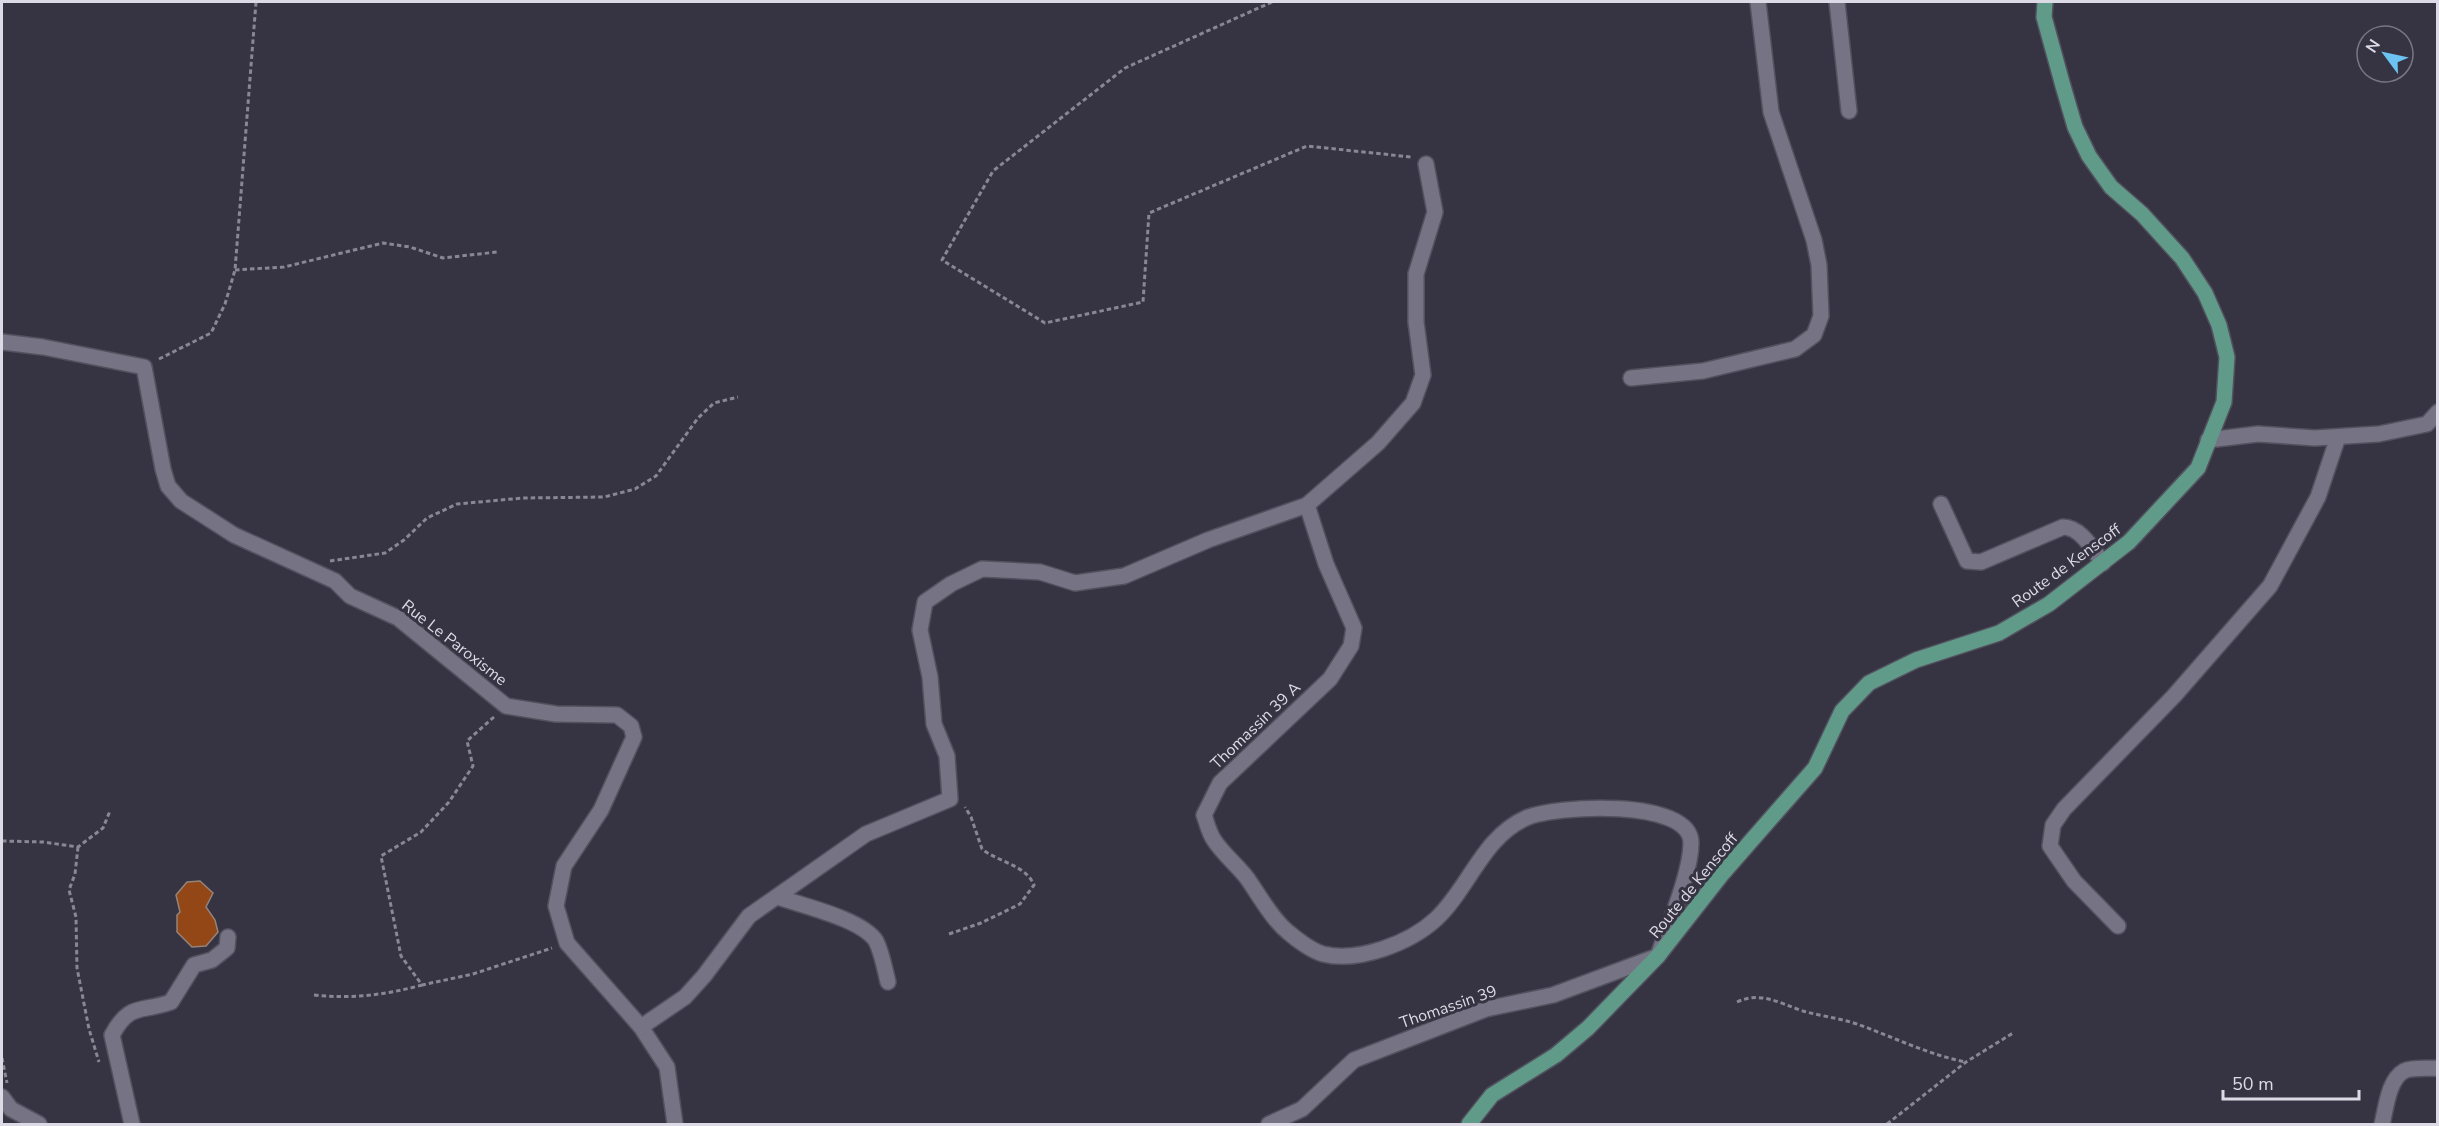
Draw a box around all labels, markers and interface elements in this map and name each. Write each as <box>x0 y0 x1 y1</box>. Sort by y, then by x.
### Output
north arrow <box>2355 24 2415 84</box>
text: N <box>2361 35 2386 57</box>
street label: Route de Kenscoff <box>2008 518 2126 613</box>
street label: Rue Le Paroxisme <box>397 595 512 691</box>
street label: Thomassin 39 A <box>1206 677 1306 774</box>
street label: Route de Kenscoff <box>1644 828 1744 943</box>
street label: Thomassin 39 <box>1397 980 1500 1034</box>
scale bar <box>2223 1063 2360 1101</box>
text: 50 m <box>2232 1072 2274 1096</box>

